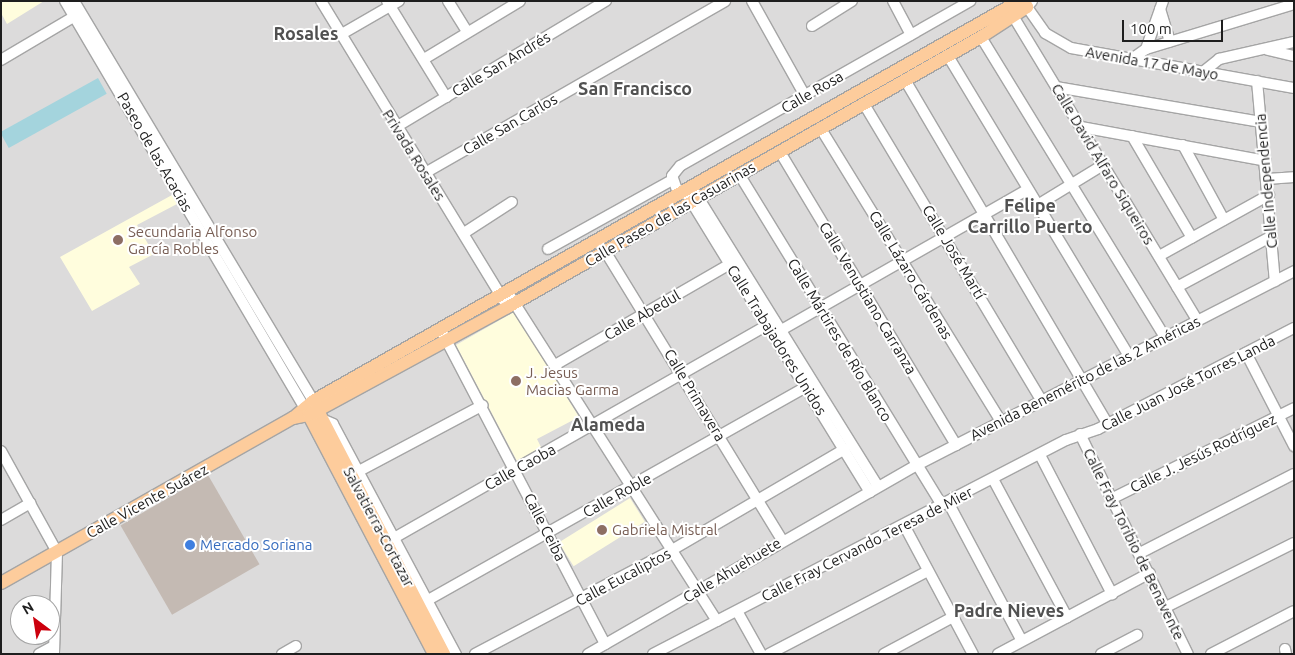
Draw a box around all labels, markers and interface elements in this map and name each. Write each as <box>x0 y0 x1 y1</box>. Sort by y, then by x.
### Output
scale bar <box>1125 10 1226 42</box>
text: 100 m <box>1130 20 1172 37</box>
district label: Rosales <box>274 22 338 44</box>
street label: Calle San Andrés <box>449 28 553 100</box>
street label: Avenida 17 de Mayo <box>1084 42 1220 84</box>
street label: Calle Rosa <box>778 67 846 117</box>
district label: San Francisco <box>578 77 692 99</box>
street label: Calle David Alfaro Siqueiros <box>1048 80 1158 248</box>
street label: Paseo de las Acacias <box>113 89 197 215</box>
street label: Calle San Carlos <box>460 90 560 158</box>
street label: Privada Rosales <box>379 106 449 204</box>
street label: Calle Independencia <box>1251 113 1281 249</box>
street label: Calle Paseo de las Casuarinas <box>582 158 758 270</box>
district label: Felipe Carrillo Puerto <box>967 195 1093 238</box>
street label: Calle José Martí <box>919 202 989 302</box>
street label: Calle Lázaro Cárdenas <box>865 207 957 343</box>
street label: Calle Venustiano Carranza <box>815 219 921 377</box>
place label: Secundaria Alfonso García Robles <box>128 222 257 257</box>
marker: Secundaria Alfonso García Robles <box>112 234 124 246</box>
street label: Calle Mártires de Río Blanco <box>784 255 896 425</box>
street label: Calle Trabajadores Unidos <box>723 262 831 418</box>
street label: Calle Abedul <box>601 286 683 344</box>
street label: Avenida Benemérito de las 2 Américas <box>967 312 1203 444</box>
street label: Calle Juan José Torres Landa <box>1098 331 1278 435</box>
street label: Calle Primavera <box>660 346 730 444</box>
place label: J. Jesus Macias Garma <box>526 363 619 398</box>
marker: J. Jesus Macias Garma <box>510 375 522 387</box>
street label: Calle J. Jesús Rodríguez <box>1127 410 1279 496</box>
district label: Alameda <box>571 413 645 435</box>
street label: Calle Caoba <box>481 440 559 494</box>
street label: Calle Fray Toribio de Benavente <box>1080 445 1188 643</box>
street label: Calle Vicente Suárez <box>83 460 211 542</box>
street label: Salvatierra-Cortazar <box>340 464 418 590</box>
street label: Calle Roble <box>580 469 654 521</box>
street label: Calle Fray Cervando Teresa de Mier <box>758 483 976 605</box>
street label: Calle Ceiba <box>520 490 570 564</box>
place label: Gabriela Mistral <box>612 521 718 539</box>
marker: Gabriela Mistral <box>596 524 608 536</box>
street label: Calle Ahuehuete <box>680 534 784 606</box>
place label: Mercado Soriana <box>200 536 313 554</box>
marker: Mercado Soriana <box>184 539 196 551</box>
street label: Calle Eucaliptos <box>572 544 674 610</box>
north arrow <box>10 595 60 645</box>
text: N <box>19 598 36 618</box>
district label: Padre Nieves <box>954 599 1064 621</box>

